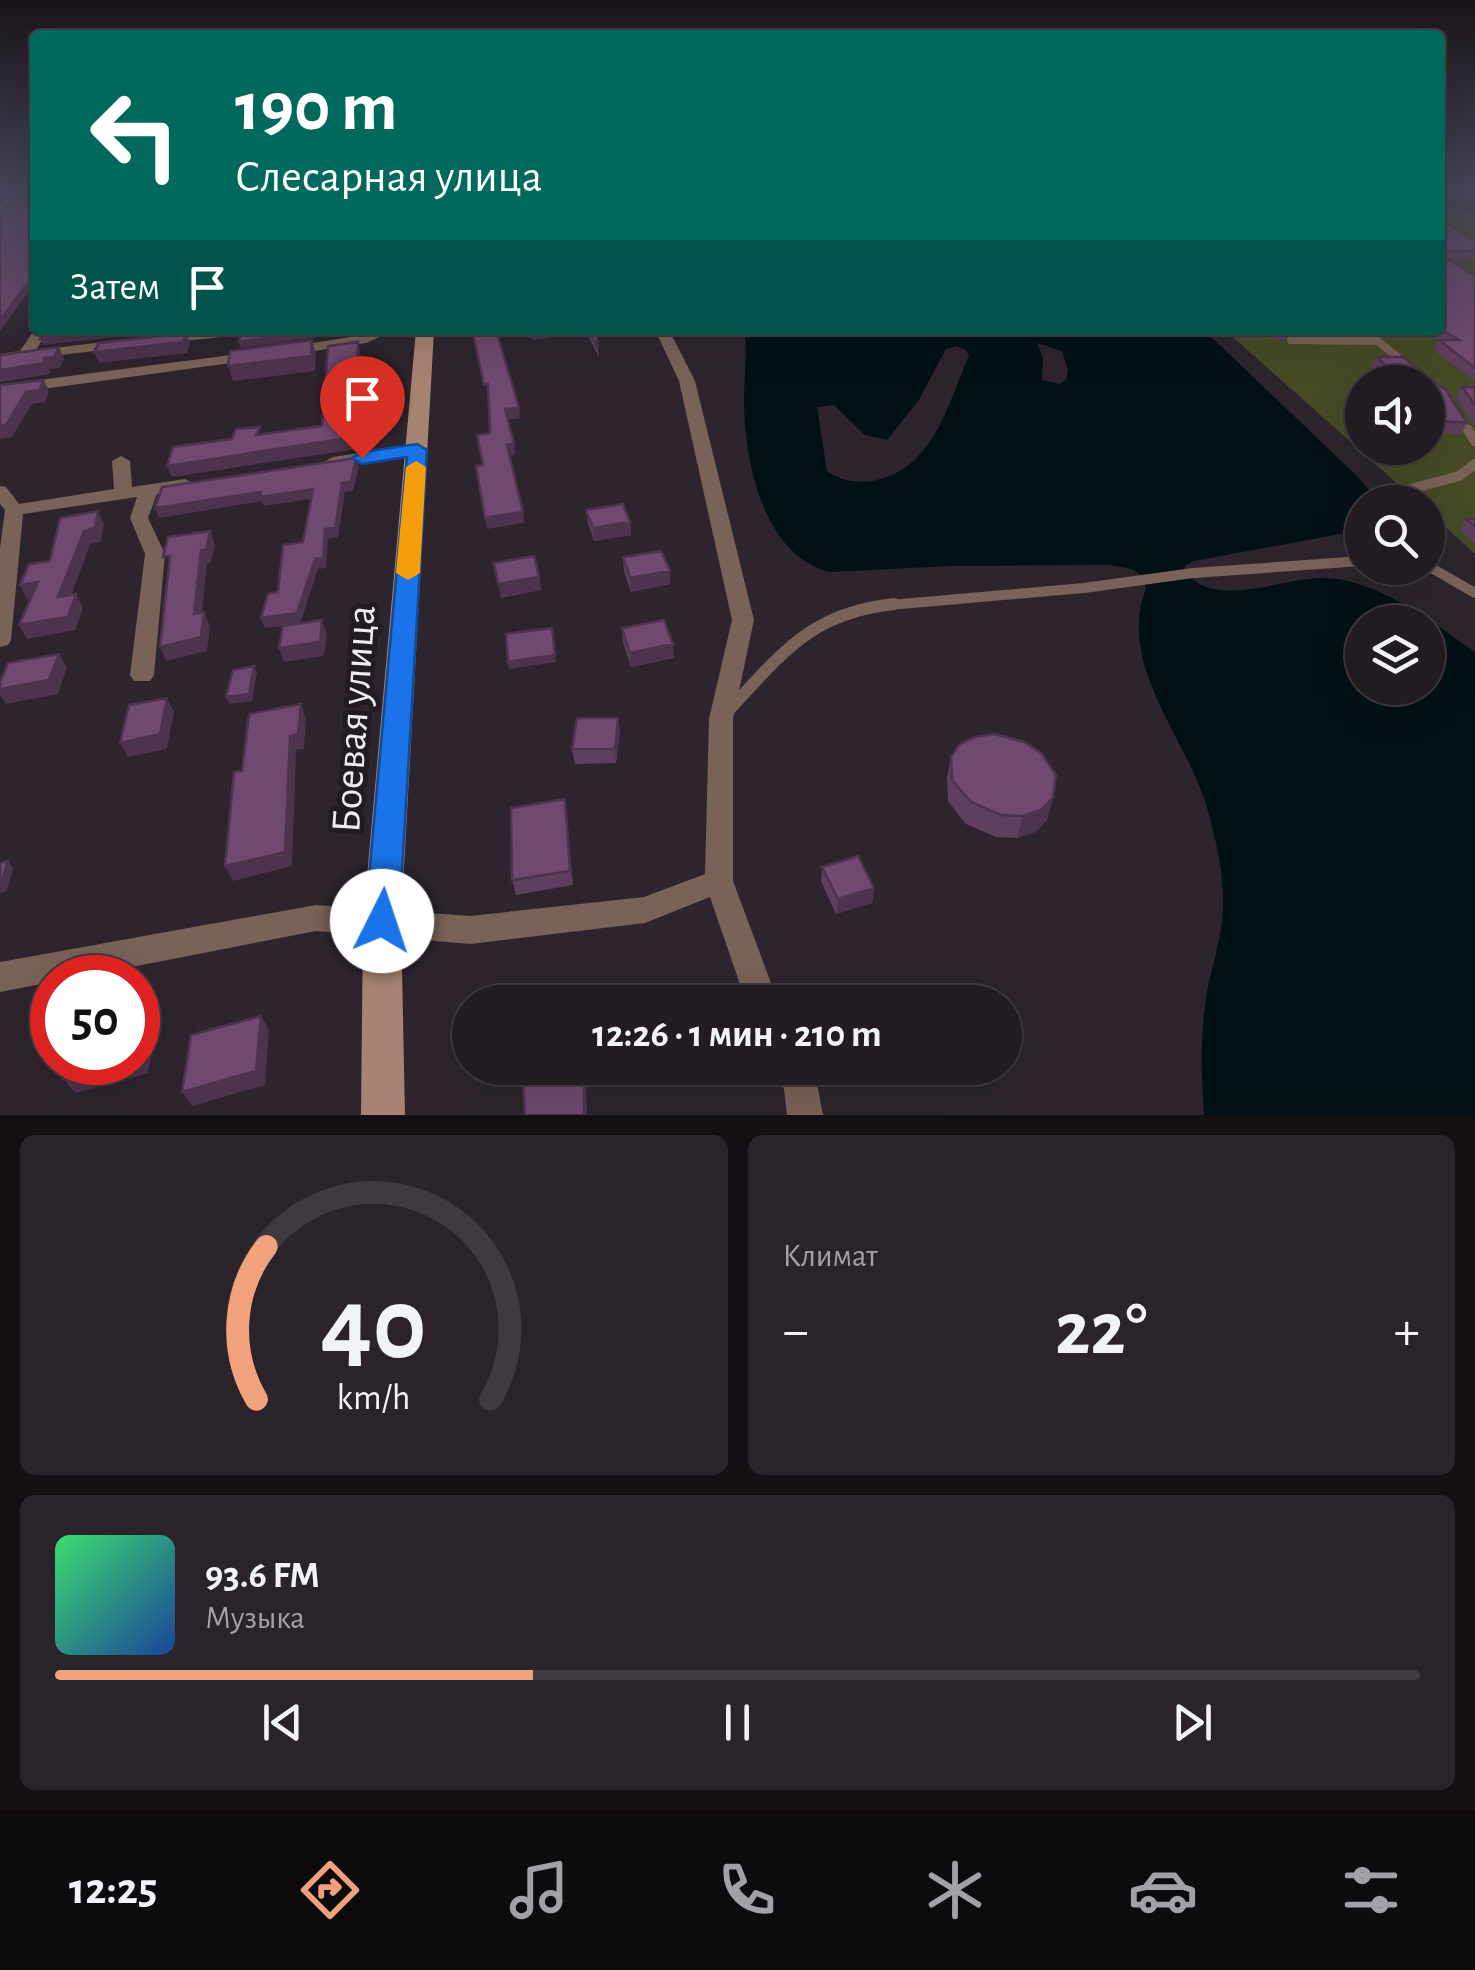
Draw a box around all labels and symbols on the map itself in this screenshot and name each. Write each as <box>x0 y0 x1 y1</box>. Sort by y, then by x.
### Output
pin <box>320 356 405 459</box>
street label: Боевая улица <box>325 604 383 834</box>
position arrow <box>330 869 434 973</box>
speed limit sign: 50 <box>30 955 160 1085</box>

